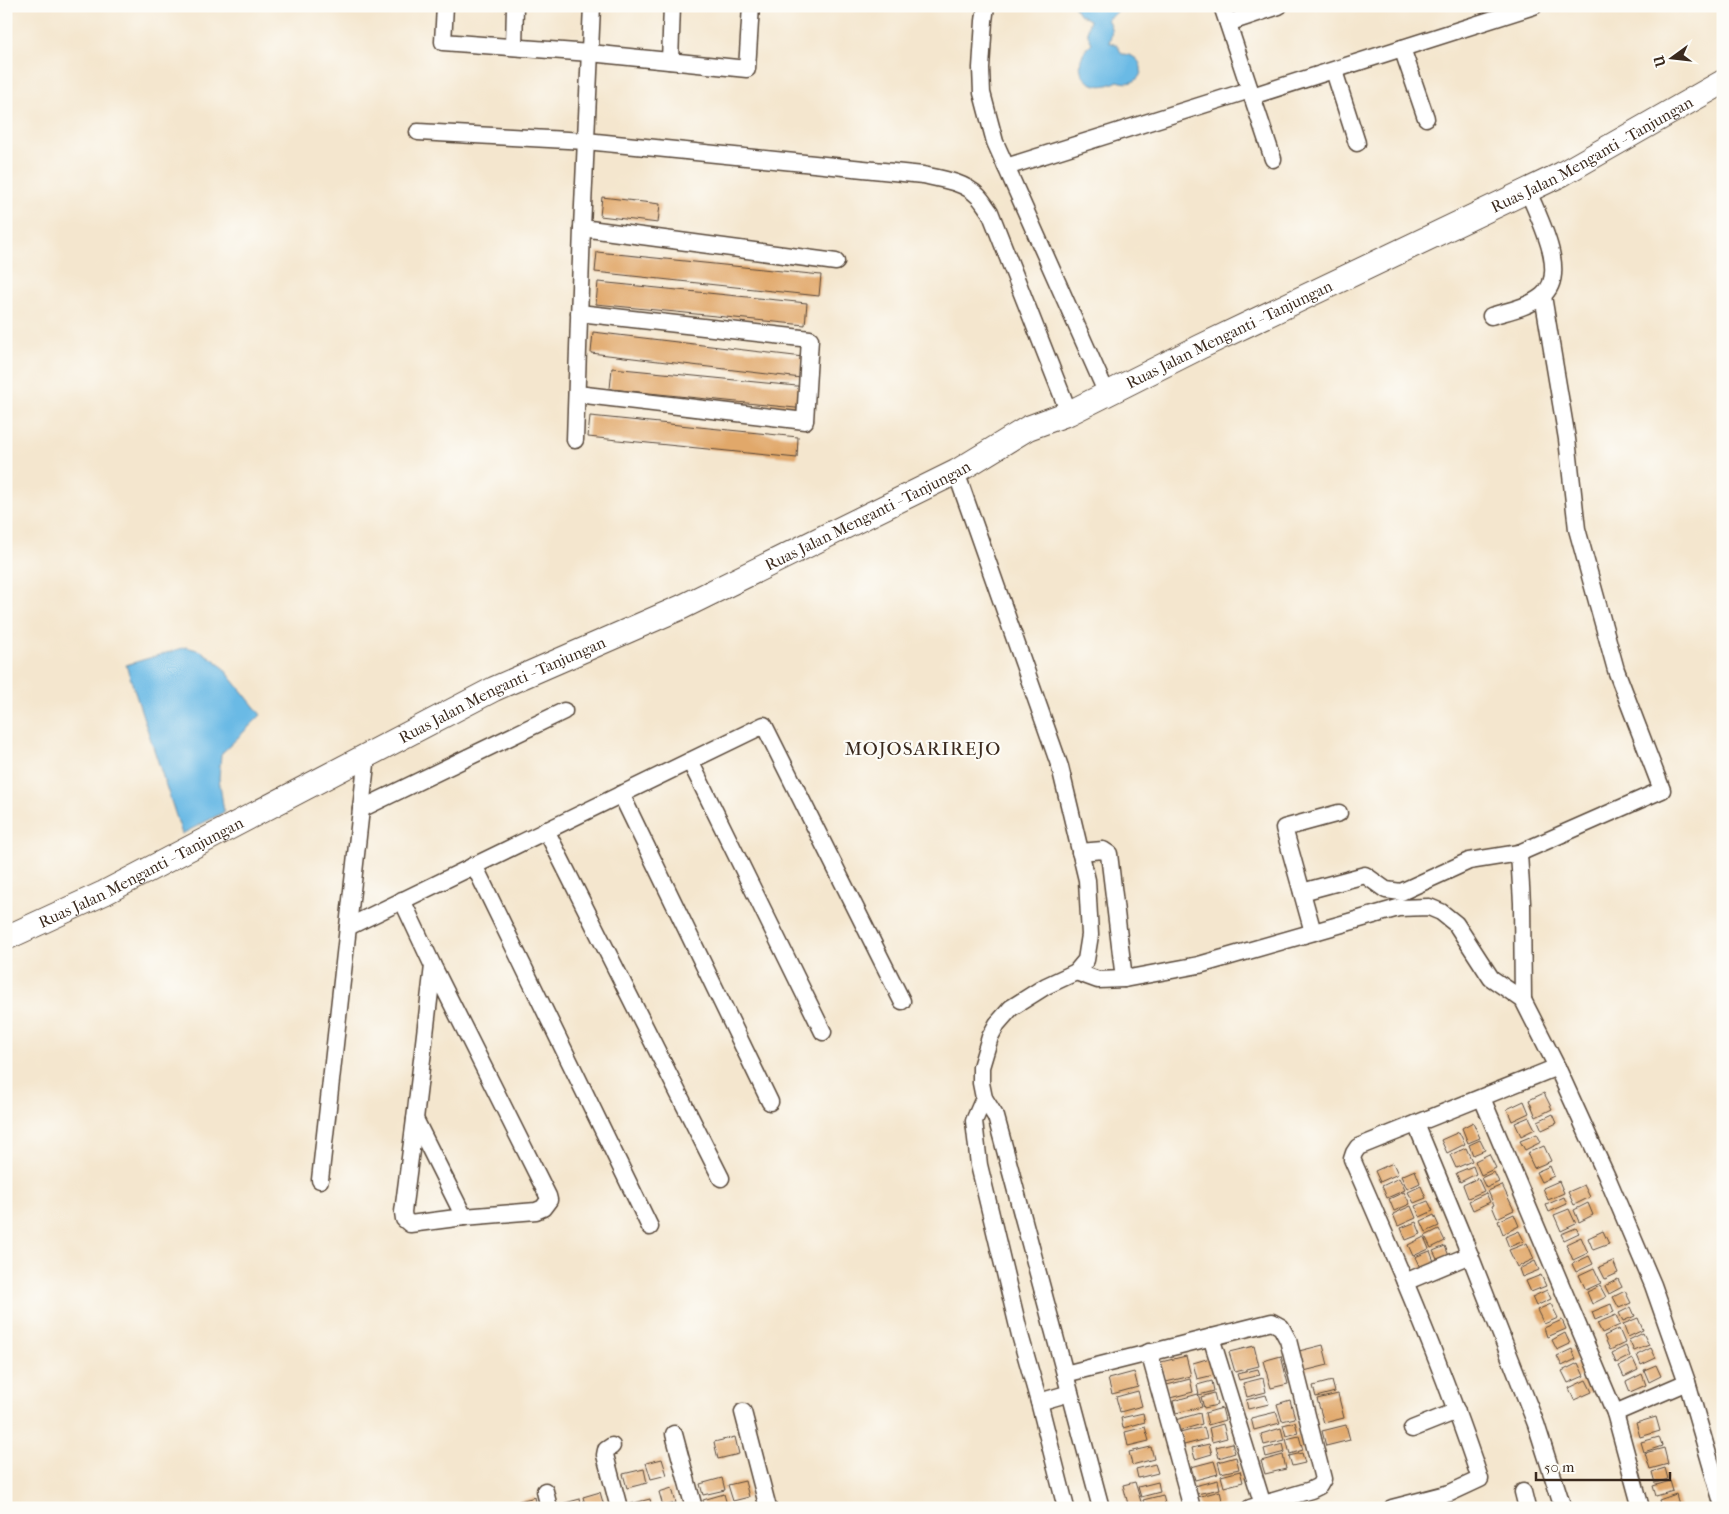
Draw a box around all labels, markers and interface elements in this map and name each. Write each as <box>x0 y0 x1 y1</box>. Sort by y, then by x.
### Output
north arrow <box>1646 32 1696 82</box>
text: U <box>1650 54 1670 70</box>
street label: Ruas Jalan Menganti - Tanjungan <box>1488 91 1697 216</box>
street label: Ruas Jalan Menganti - Tanjungan <box>1123 276 1336 392</box>
street label: Ruas Jalan Menganti - Tanjungan <box>762 456 974 574</box>
street label: Ruas Jalan Menganti - Tanjungan <box>395 632 609 747</box>
district label: MOJOSARIREJO <box>845 738 1001 760</box>
street label: Ruas Jalan Menganti - Tanjungan <box>35 812 247 931</box>
scale bar <box>1536 1449 1670 1481</box>
text: 50 m <box>1544 1458 1575 1476</box>

